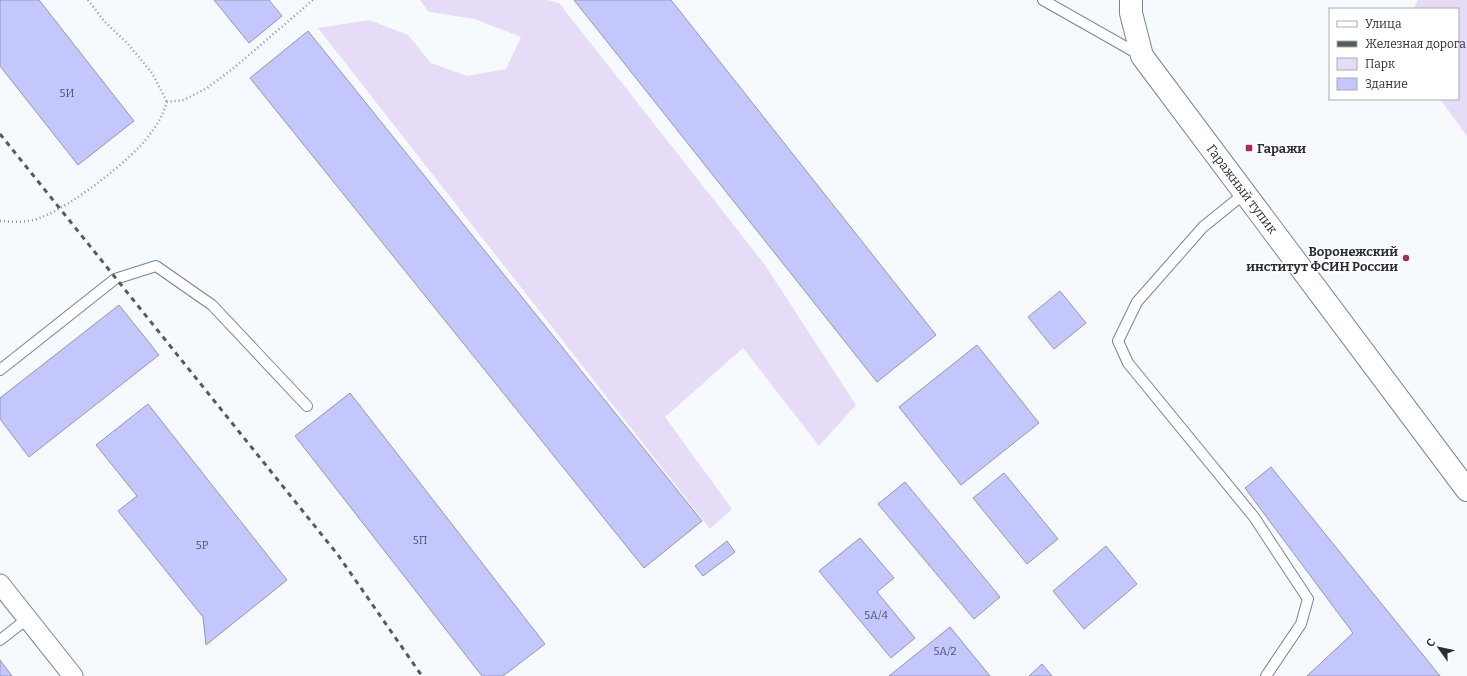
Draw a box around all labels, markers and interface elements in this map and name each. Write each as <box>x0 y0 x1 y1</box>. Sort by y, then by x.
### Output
legend <box>1329 8 1459 100</box>
text: Улица <box>1365 17 1402 31</box>
text: Железная дорога <box>1365 37 1466 51</box>
text: Парк <box>1365 57 1395 71</box>
text: Здание <box>1365 77 1408 91</box>
house number: 5И <box>60 87 74 100</box>
street label: Гаражный тупик <box>1204 141 1281 237</box>
place label: Гаражи <box>1257 141 1306 156</box>
marker: Гаражи <box>1244 143 1254 153</box>
place label: Воронежский институт ФСИН России <box>1246 244 1398 274</box>
marker: Воронежский институт ФСИН России <box>1401 253 1411 263</box>
house number: 5П <box>413 534 428 547</box>
house number: 5Р <box>196 539 209 552</box>
house number: 5А/4 <box>864 609 888 622</box>
north arrow <box>1419 628 1459 668</box>
text: С <box>1424 636 1438 649</box>
house number: 5А/2 <box>933 645 957 658</box>

